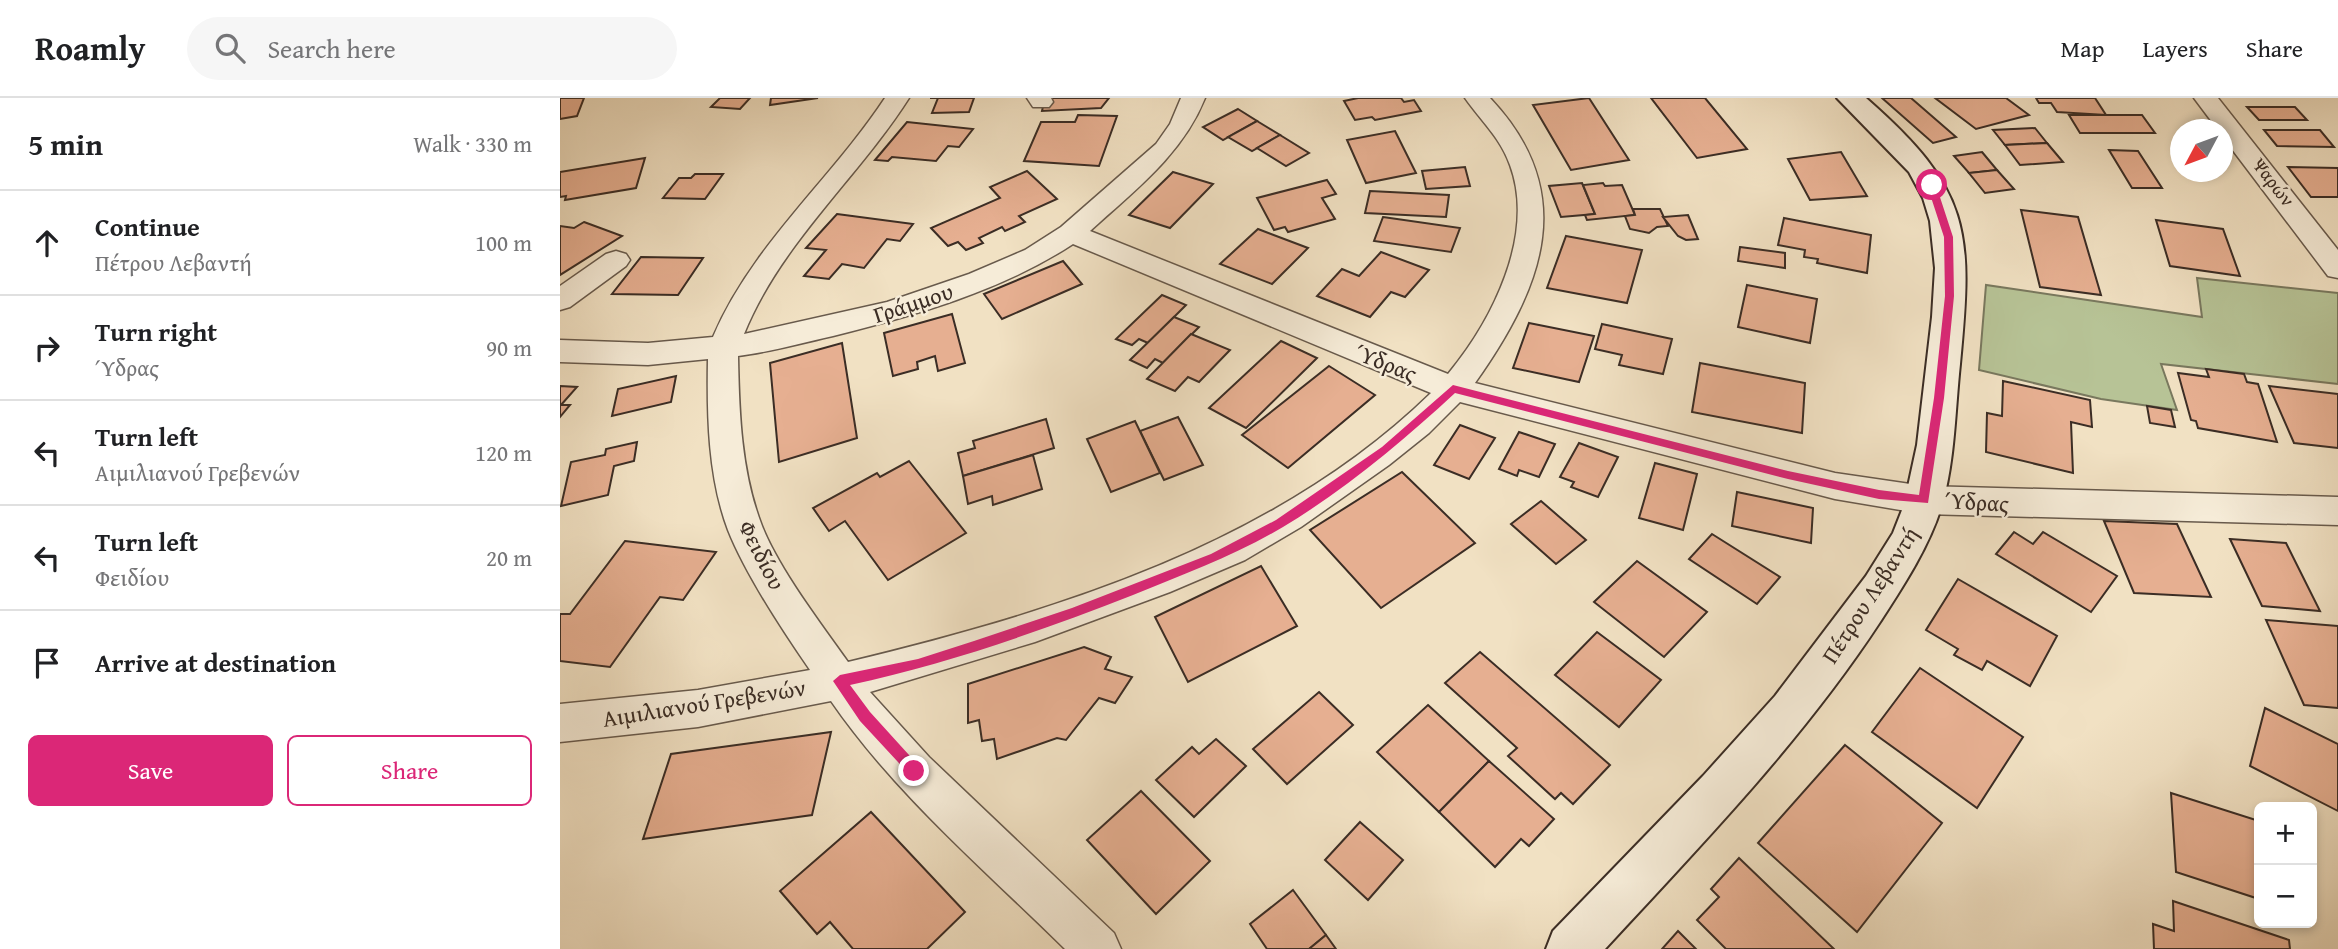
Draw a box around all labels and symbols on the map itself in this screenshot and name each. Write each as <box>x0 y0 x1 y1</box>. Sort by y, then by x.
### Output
north arrow <box>2170 119 2233 182</box>
street label: Ψαρών <box>2245 151 2302 212</box>
route start <box>1916 169 1947 200</box>
street label: Γράμμου <box>869 274 957 331</box>
street label: Ύδρας <box>1350 335 1422 390</box>
street label: Ύδρας <box>1944 483 2010 520</box>
street label: Φειδίου <box>731 514 794 595</box>
street label: Πέτρου Λεβαντή <box>1813 520 1926 669</box>
street label: Αιμιλιανού Γρεβενών <box>600 670 808 735</box>
route end <box>898 755 929 786</box>

